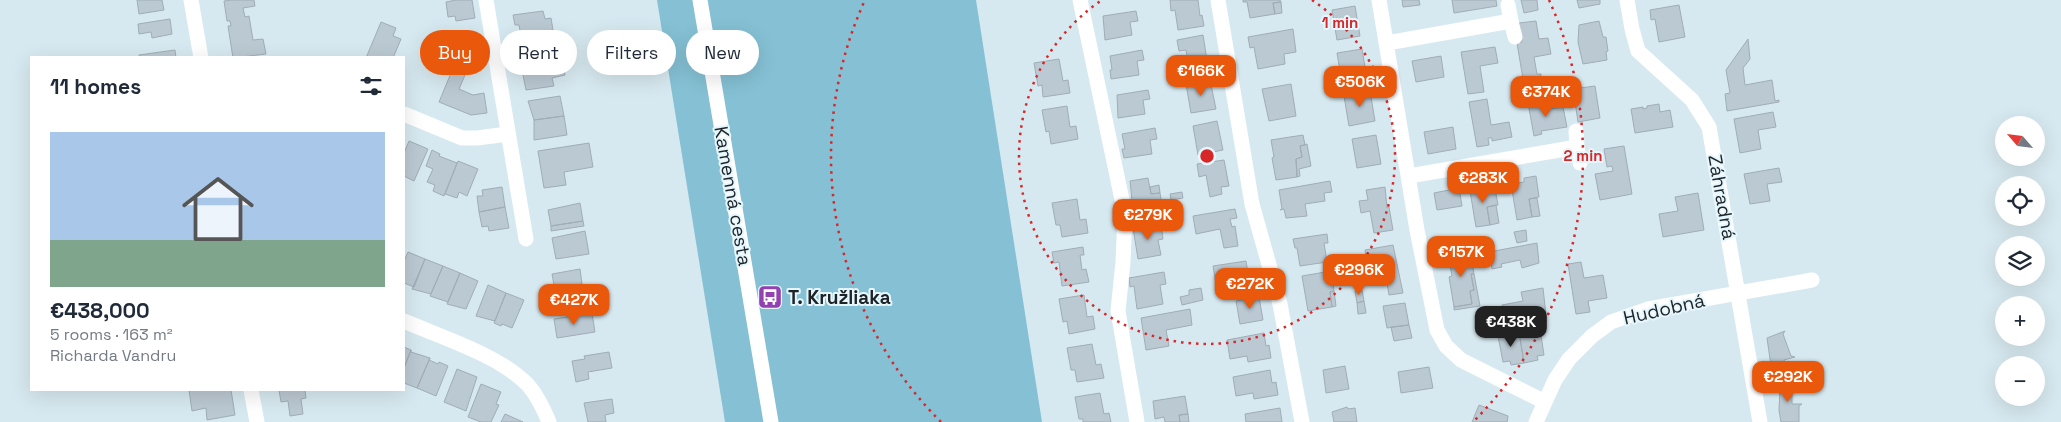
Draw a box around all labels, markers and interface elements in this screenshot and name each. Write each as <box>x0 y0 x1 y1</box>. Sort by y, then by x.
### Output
text: 1 min <box>1322 13 1358 32</box>
chip: Buy <box>420 30 490 75</box>
chip: Rent <box>500 30 577 75</box>
chip: Filters <box>587 30 676 75</box>
chip: New <box>686 30 759 75</box>
pin: €166K <box>1166 54 1236 97</box>
text: €166K <box>1177 60 1225 81</box>
pin: €506K <box>1325 66 1395 108</box>
text: €506K <box>1335 71 1385 92</box>
icon: filters <box>357 72 385 100</box>
text: 11 homes <box>50 73 141 100</box>
pin: €374K <box>1511 76 1581 118</box>
text: €374K <box>1522 81 1570 102</box>
north arrow <box>1995 116 2045 166</box>
map controls <box>1995 116 2045 406</box>
street label: Kamenná cesta <box>708 124 758 268</box>
text: 2 min <box>1564 146 1602 165</box>
centre of rings <box>1198 147 1216 165</box>
street label: Záhradná <box>1702 153 1742 242</box>
pin: €283K <box>1448 162 1518 204</box>
icon: home <box>173 164 263 254</box>
text: €283K <box>1458 167 1508 188</box>
button: locate <box>1995 176 2045 226</box>
pin: €279K <box>1113 198 1183 241</box>
text: €279K <box>1124 204 1172 225</box>
pin: €157K <box>1426 236 1496 278</box>
button: layers <box>1995 236 2045 286</box>
text: €157K <box>1438 241 1484 262</box>
pin: €296K <box>1324 254 1394 296</box>
text: €296K <box>1334 259 1384 280</box>
pin: €272K <box>1215 268 1285 310</box>
text: €272K <box>1226 273 1274 294</box>
pin: €427K <box>539 284 609 326</box>
bus stop icon: T. Kružliaka <box>757 284 783 310</box>
place label: T. Kružliaka <box>788 285 891 310</box>
street label: Hudobná <box>1621 287 1707 331</box>
text: €427K <box>549 289 599 310</box>
button: + <box>1995 296 2045 346</box>
text: €438,000 <box>50 297 150 324</box>
pin: €438K <box>1476 306 1546 348</box>
text: €438K <box>1486 311 1536 332</box>
text: 5 rooms · 163 m² <box>50 324 173 345</box>
text: Richarda Vandru <box>50 345 176 366</box>
button: − <box>1995 356 2045 406</box>
pin: €292K <box>1753 360 1823 403</box>
text: €292K <box>1763 366 1813 387</box>

